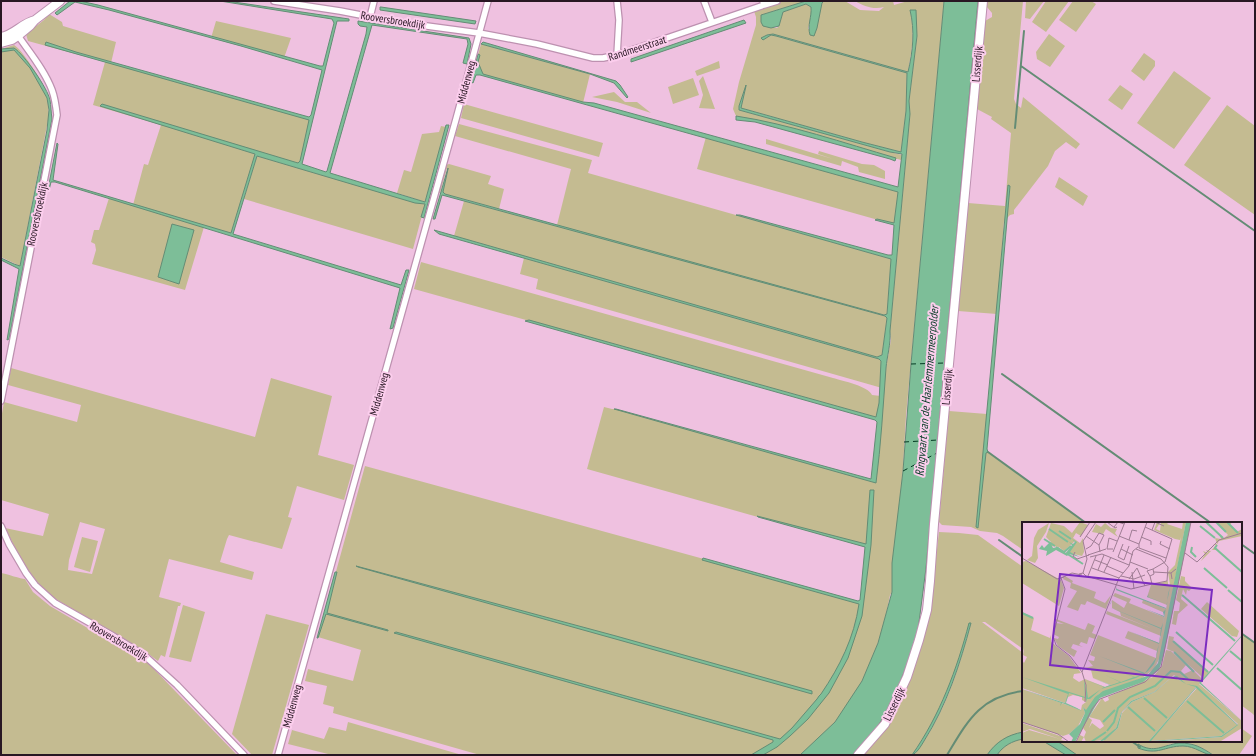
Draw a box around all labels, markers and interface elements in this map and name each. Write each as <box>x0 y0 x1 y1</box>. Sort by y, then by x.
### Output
street label: Rooversbroekdijk <box>360 8 427 32</box>
street label: Randmeerstraat <box>606 32 668 64</box>
street label: Lisserdijk <box>968 45 986 82</box>
street label: Middenweg <box>454 59 479 105</box>
street label: Rooversbroekdijk <box>23 180 51 247</box>
water label: Ringvaart van de Haarlemmermeerpolder <box>912 303 942 477</box>
street label: Lisserdijk <box>938 368 956 405</box>
street label: Middenweg <box>366 371 392 417</box>
inset map <box>1022 522 1242 742</box>
street label: Rooversbroekdijk <box>88 618 151 664</box>
street label: Middenweg <box>279 683 305 729</box>
street label: Lisserdijk <box>880 684 908 723</box>

